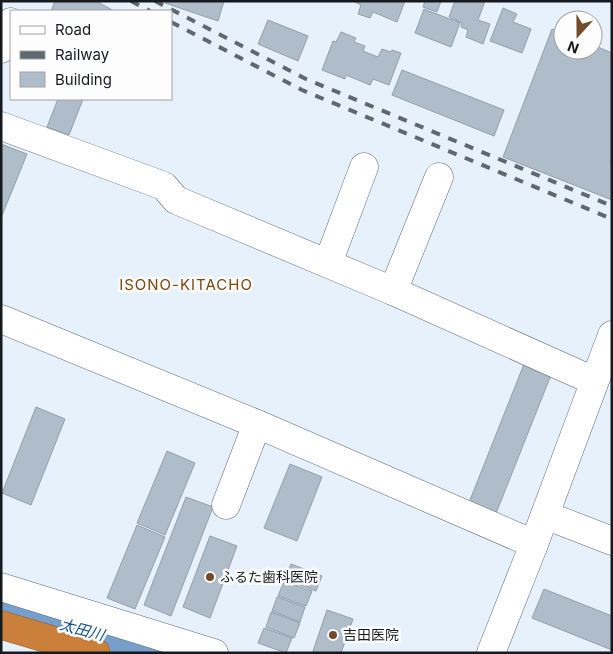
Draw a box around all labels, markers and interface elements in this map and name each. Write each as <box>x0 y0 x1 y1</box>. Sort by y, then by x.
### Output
legend <box>10 10 172 100</box>
north arrow <box>553 10 603 60</box>
text: Road <box>55 20 91 39</box>
text: N <box>565 38 581 57</box>
text: Railway <box>55 45 110 64</box>
text: Building <box>55 70 112 89</box>
district label: ISONO-KITACHO <box>119 275 253 294</box>
place label: ふるた歯科医院 <box>220 568 318 585</box>
marker: ふるた歯科医院 <box>204 571 216 583</box>
water label: 太田川 <box>58 615 108 645</box>
place label: 吉田医院 <box>343 626 399 643</box>
marker: 吉田医院 <box>327 629 339 641</box>

